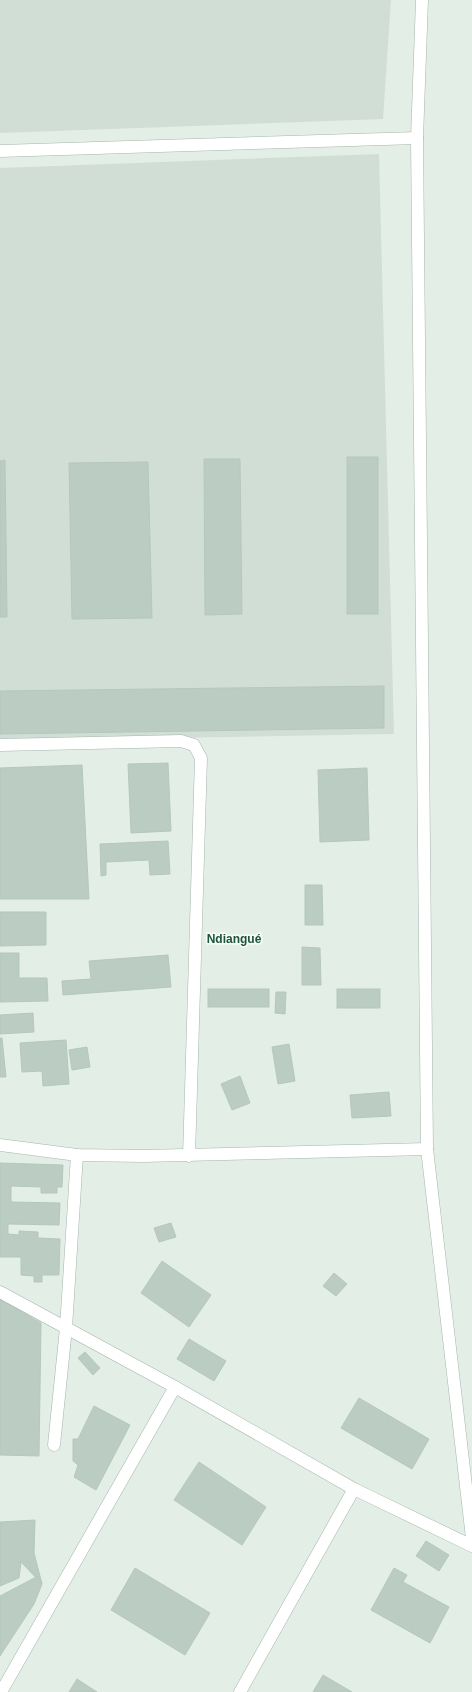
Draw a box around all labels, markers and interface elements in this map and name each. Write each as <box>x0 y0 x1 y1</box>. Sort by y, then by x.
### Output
district label: Ndiangué <box>207 932 262 946</box>

